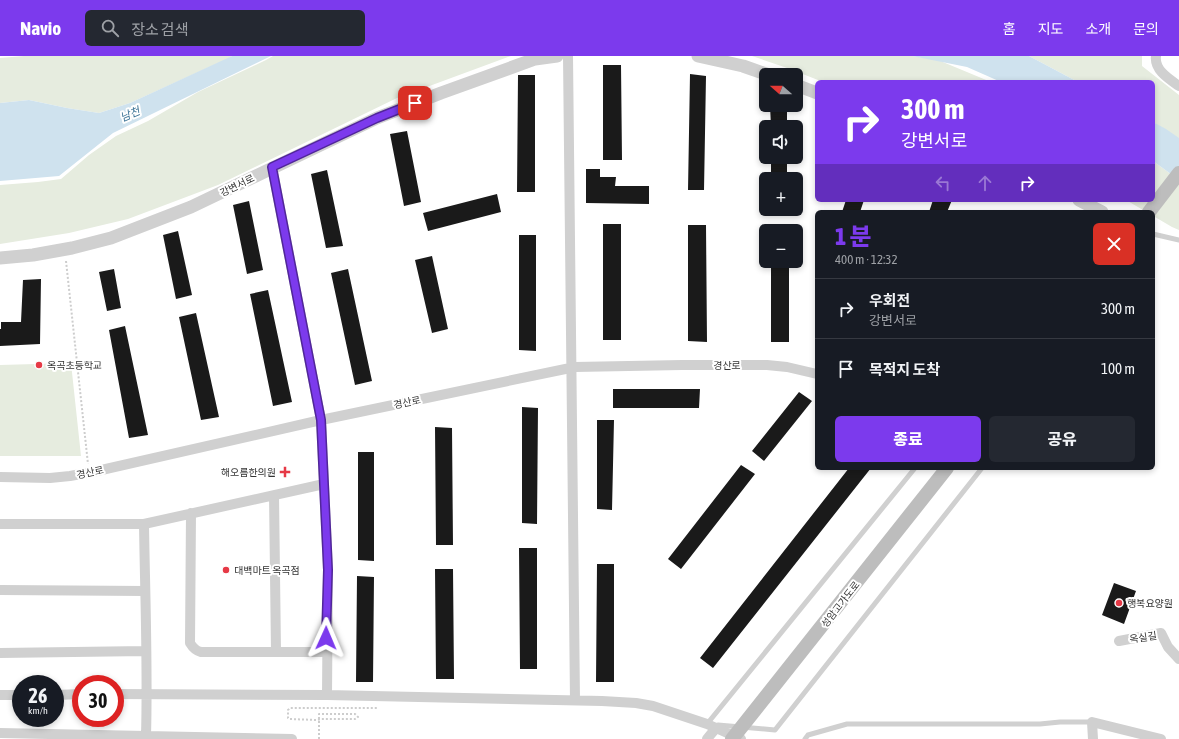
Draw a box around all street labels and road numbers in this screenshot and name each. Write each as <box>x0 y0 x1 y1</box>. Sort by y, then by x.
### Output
street label: 강변서로 <box>218 172 256 198</box>
street label: 경산로 <box>713 360 741 371</box>
street label: 경산로 <box>392 394 422 411</box>
street label: 경산로 <box>75 464 105 481</box>
street label: 성암고가도로 <box>819 579 862 629</box>
street label: 옥실길 <box>1129 630 1158 645</box>

